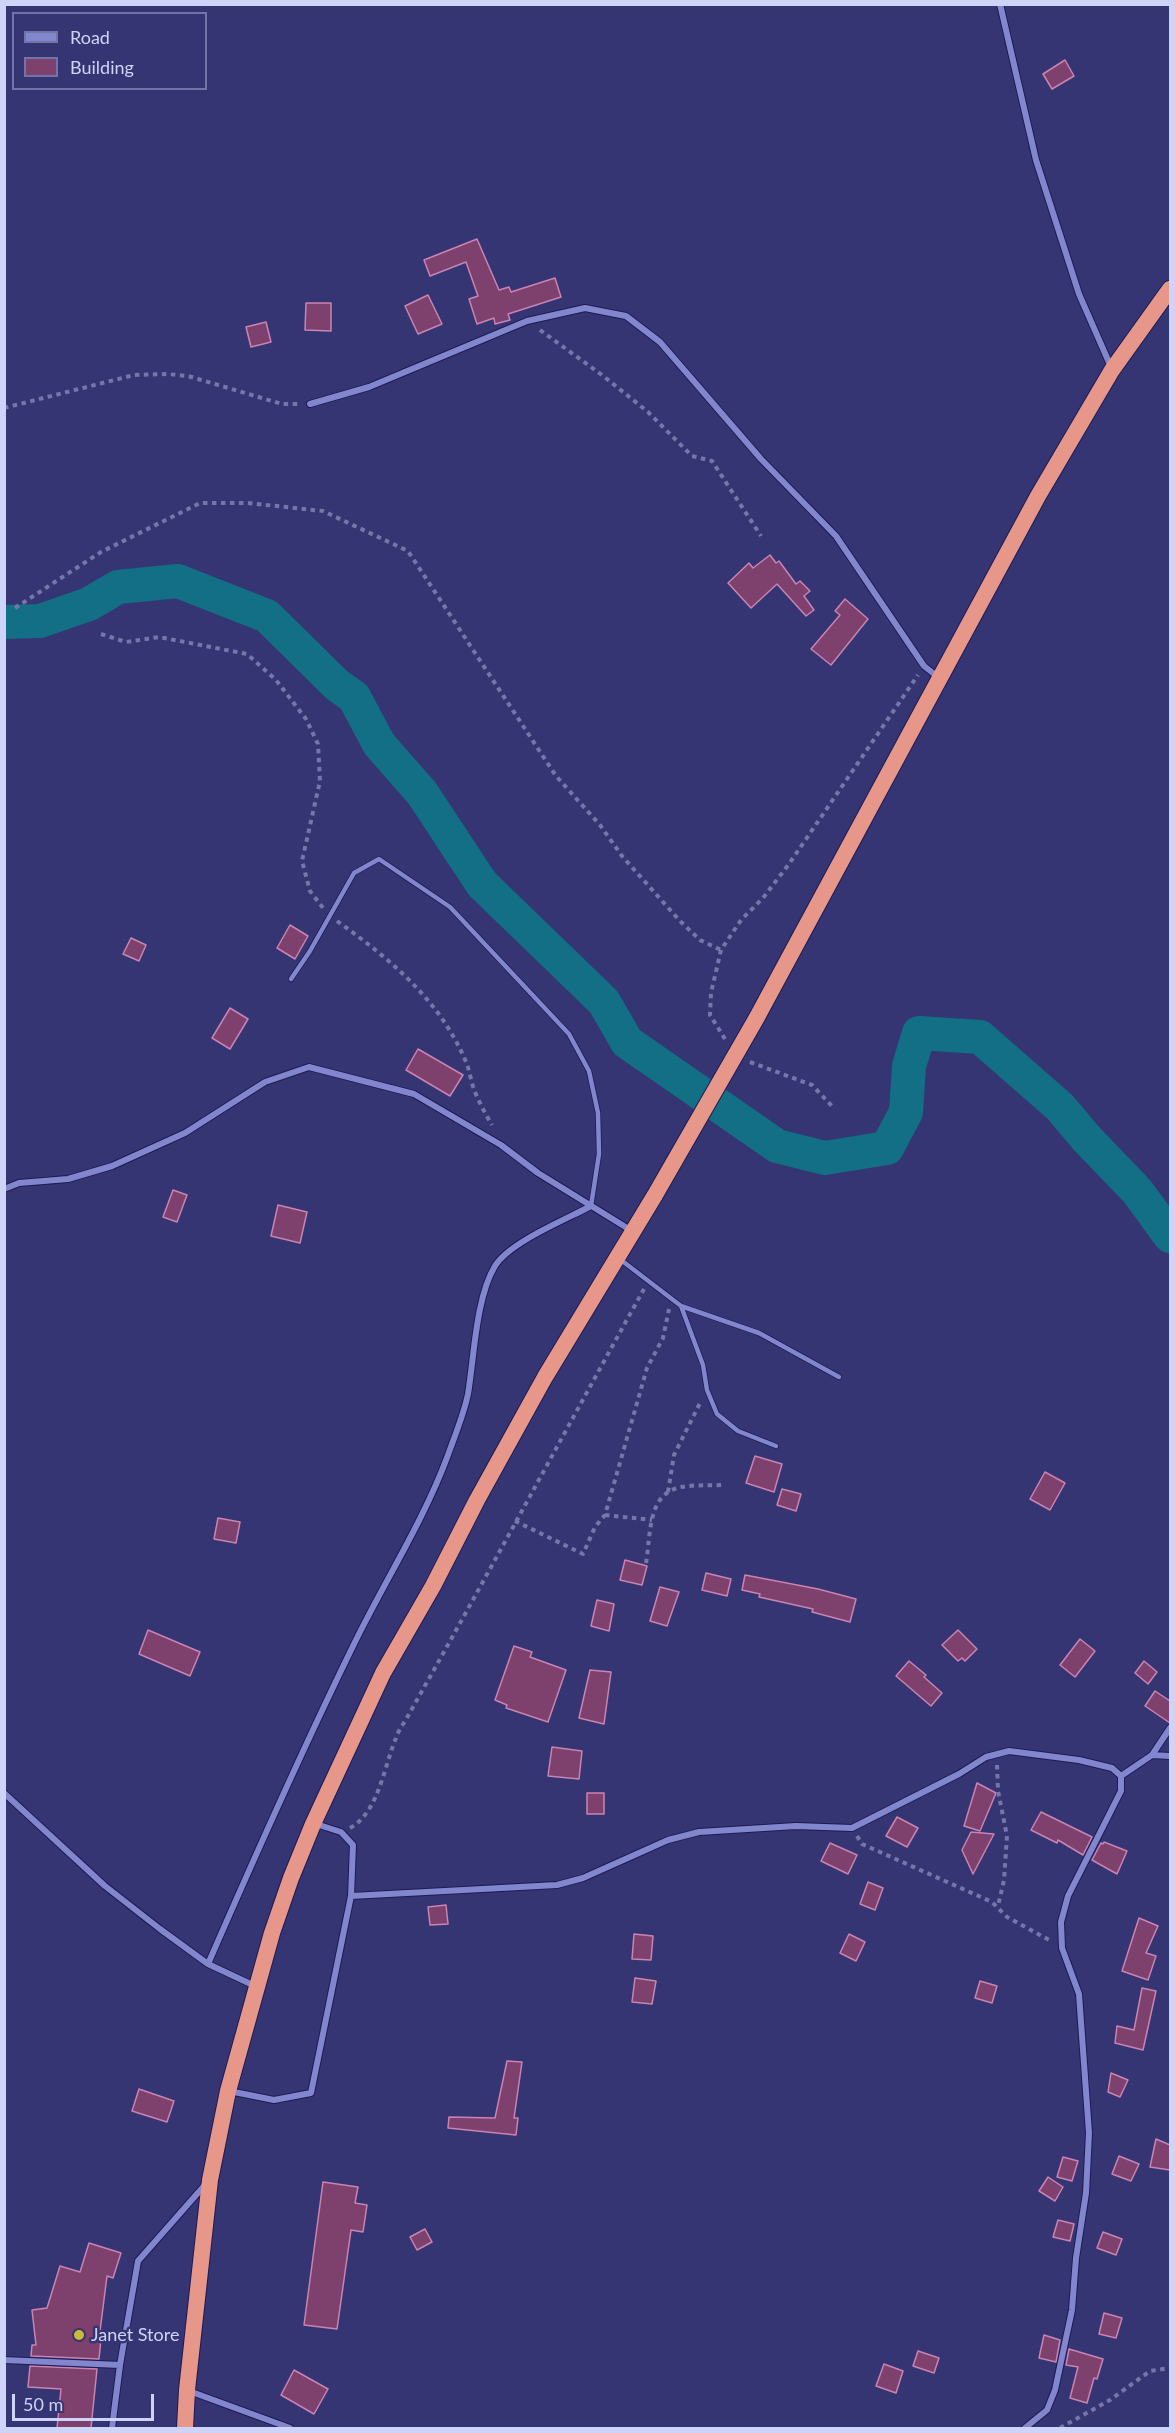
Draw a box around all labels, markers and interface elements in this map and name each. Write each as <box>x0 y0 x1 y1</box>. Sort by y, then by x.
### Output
legend <box>12 12 207 90</box>
text: Road <box>70 26 110 48</box>
text: Building <box>70 56 134 78</box>
place label: Janet Store <box>91 2324 179 2346</box>
marker: Janet Store <box>72 2328 86 2342</box>
scale bar <box>15 2382 158 2420</box>
text: 50 m <box>23 2393 63 2415</box>

